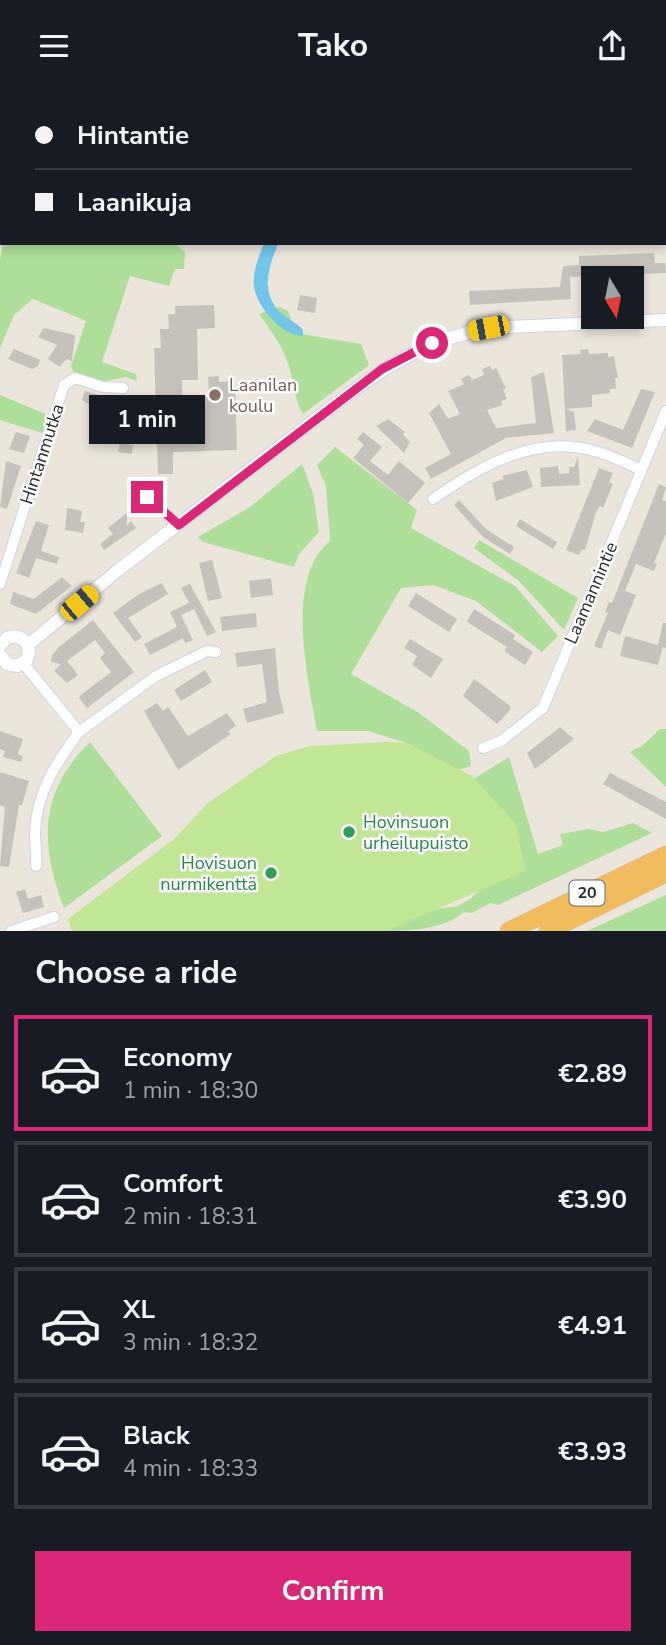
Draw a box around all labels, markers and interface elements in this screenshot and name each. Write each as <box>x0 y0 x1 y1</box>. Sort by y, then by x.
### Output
text: Tako <box>298 24 368 67</box>
icon: menu <box>35 27 73 65</box>
icon: share <box>593 27 631 65</box>
text: Hintantie <box>77 118 189 153</box>
text: Laanikuja <box>77 185 192 220</box>
north arrow <box>581 266 644 329</box>
map controls <box>581 266 644 329</box>
car <box>466 314 511 342</box>
route start <box>416 327 448 359</box>
place label: Laanilan koulu <box>229 373 297 418</box>
marker: Laanilan koulu <box>207 387 223 403</box>
callout: 1 min <box>89 395 205 445</box>
street label: Hintanmutka <box>14 401 70 507</box>
text: 1 min <box>117 404 177 435</box>
route end <box>131 481 163 513</box>
street label: Laamannintie <box>559 538 623 648</box>
car <box>57 581 102 625</box>
place label: Hovinsuon urheilupuisto <box>363 810 469 855</box>
marker: Hovinsuon urheilupuisto <box>341 824 357 840</box>
place label: Hovisuon nurmikenttä <box>160 851 257 896</box>
marker: Hovisuon nurmikenttä <box>263 865 279 881</box>
road number: 20 <box>570 881 604 905</box>
text: Choose a ride <box>35 951 237 994</box>
text: Economy <box>123 1040 232 1075</box>
icon: car <box>39 1042 102 1105</box>
text: €2.89 <box>558 1056 627 1091</box>
text: 1 min · 18:30 <box>123 1075 258 1106</box>
text: Comfort <box>123 1166 223 1201</box>
icon: car <box>39 1168 102 1231</box>
text: €3.90 <box>558 1182 627 1217</box>
text: 2 min · 18:31 <box>123 1201 258 1232</box>
text: XL <box>123 1292 155 1327</box>
icon: car <box>39 1294 102 1357</box>
text: €4.91 <box>558 1308 627 1343</box>
text: 3 min · 18:32 <box>123 1327 258 1358</box>
text: Black <box>123 1418 190 1453</box>
icon: car <box>39 1420 102 1483</box>
text: €3.93 <box>558 1434 627 1469</box>
text: 4 min · 18:33 <box>123 1453 258 1484</box>
button: Confirm <box>35 1551 631 1631</box>

